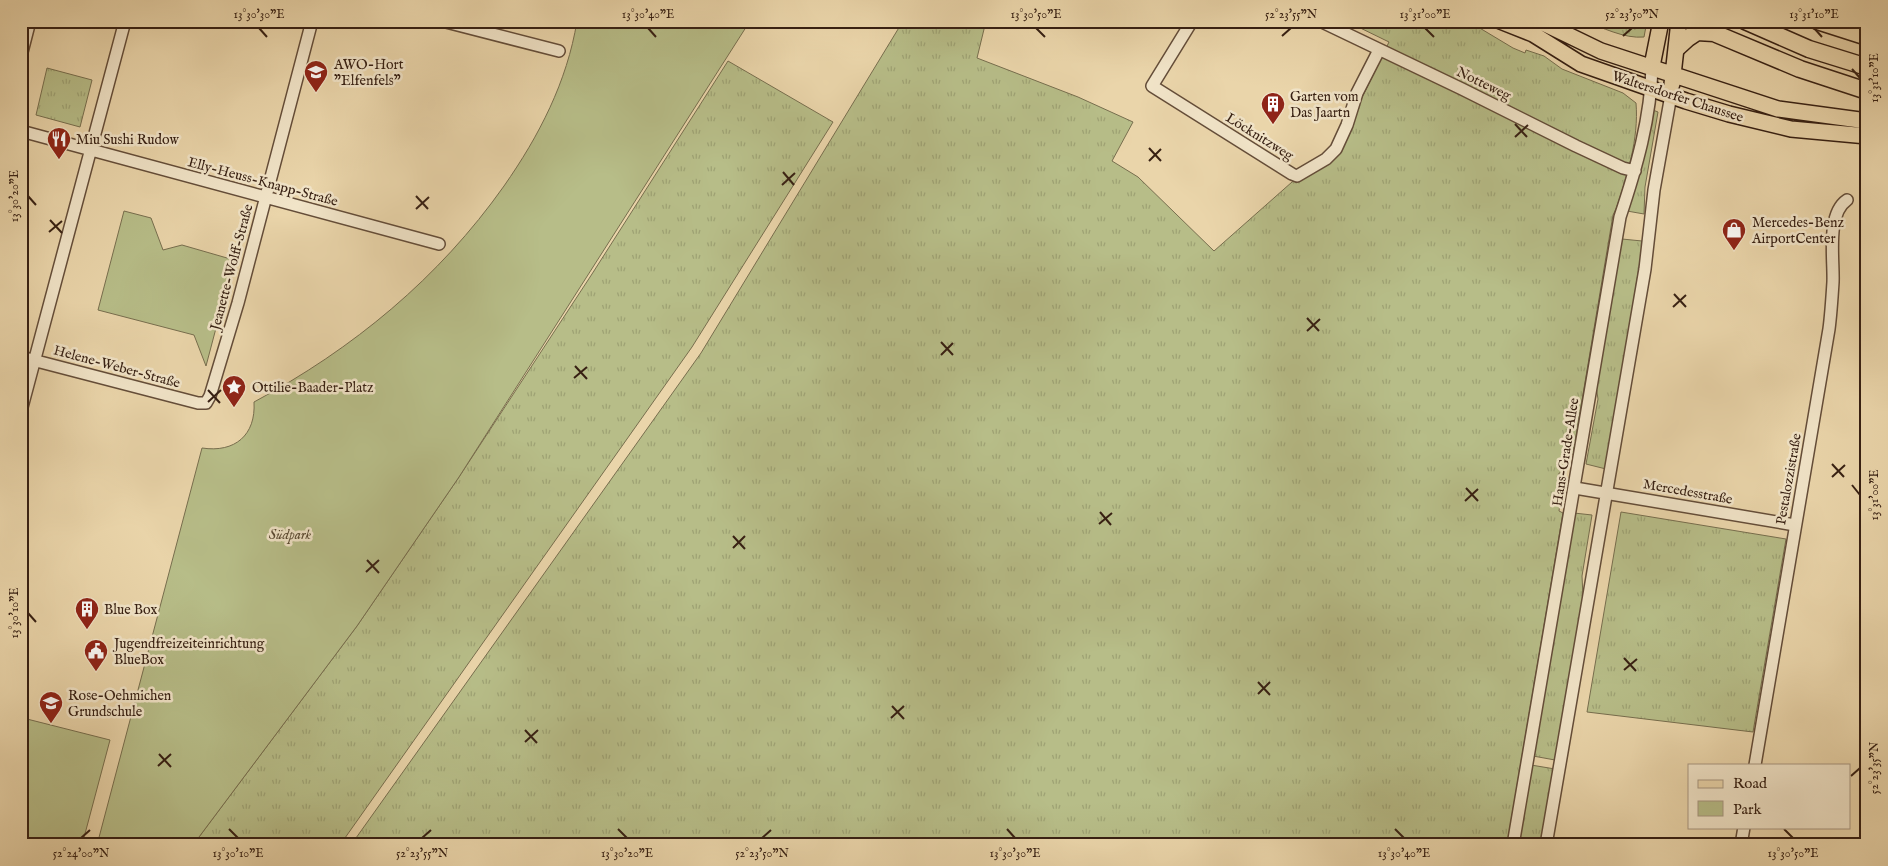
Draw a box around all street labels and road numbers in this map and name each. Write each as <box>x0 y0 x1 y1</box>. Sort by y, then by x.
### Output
street label: Notteweg <box>1453 63 1514 105</box>
street label: Waltersdorfer Chaussee <box>1610 67 1746 127</box>
street label: Löcknitzweg <box>1222 109 1297 165</box>
street label: Elly-Heuss-Knapp-Straße <box>186 153 340 211</box>
street label: Jeanette-Wolff-Straße <box>206 202 258 334</box>
street label: Helene-Weber-Straße <box>51 341 183 393</box>
street label: Hans-Grade-Allee <box>1549 396 1584 508</box>
street label: Pestalozzistraße <box>1772 431 1806 526</box>
street label: Mercedesstraße <box>1642 475 1734 509</box>

